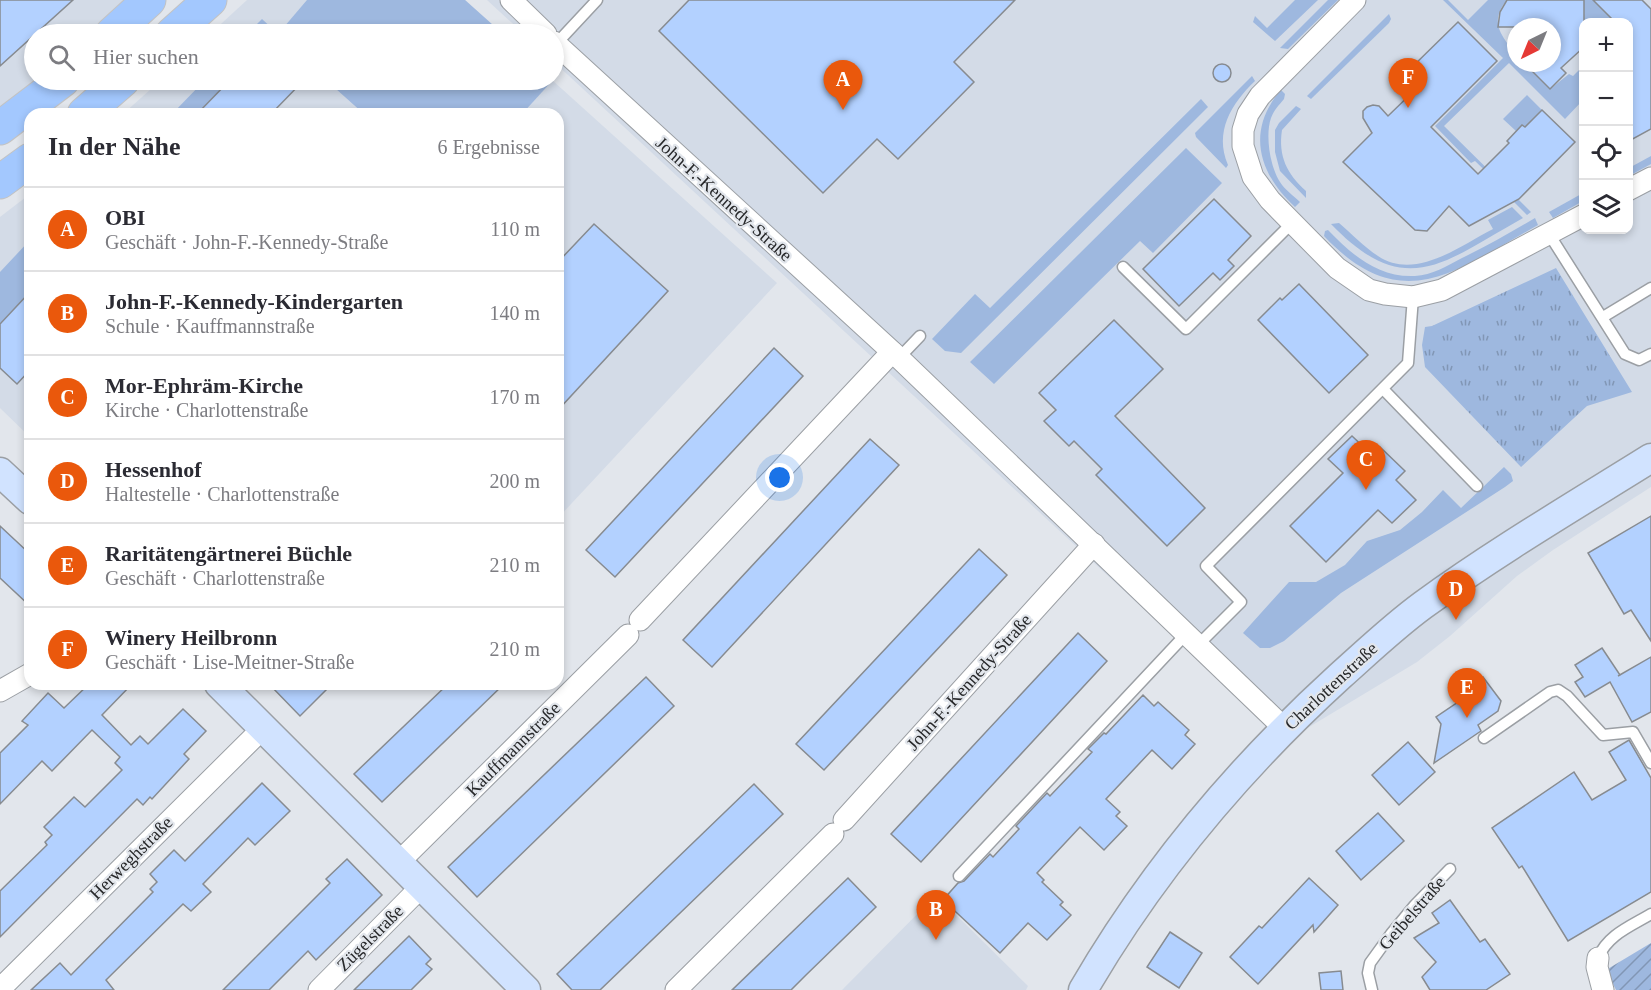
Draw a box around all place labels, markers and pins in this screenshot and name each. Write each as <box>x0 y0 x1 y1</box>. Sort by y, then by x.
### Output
pin: F <box>1388 58 1428 108</box>
pin: A <box>824 60 862 110</box>
pin: C <box>1346 440 1386 490</box>
pin: D <box>1436 570 1476 620</box>
pin: E <box>1448 668 1486 718</box>
pin: B <box>916 890 956 940</box>

